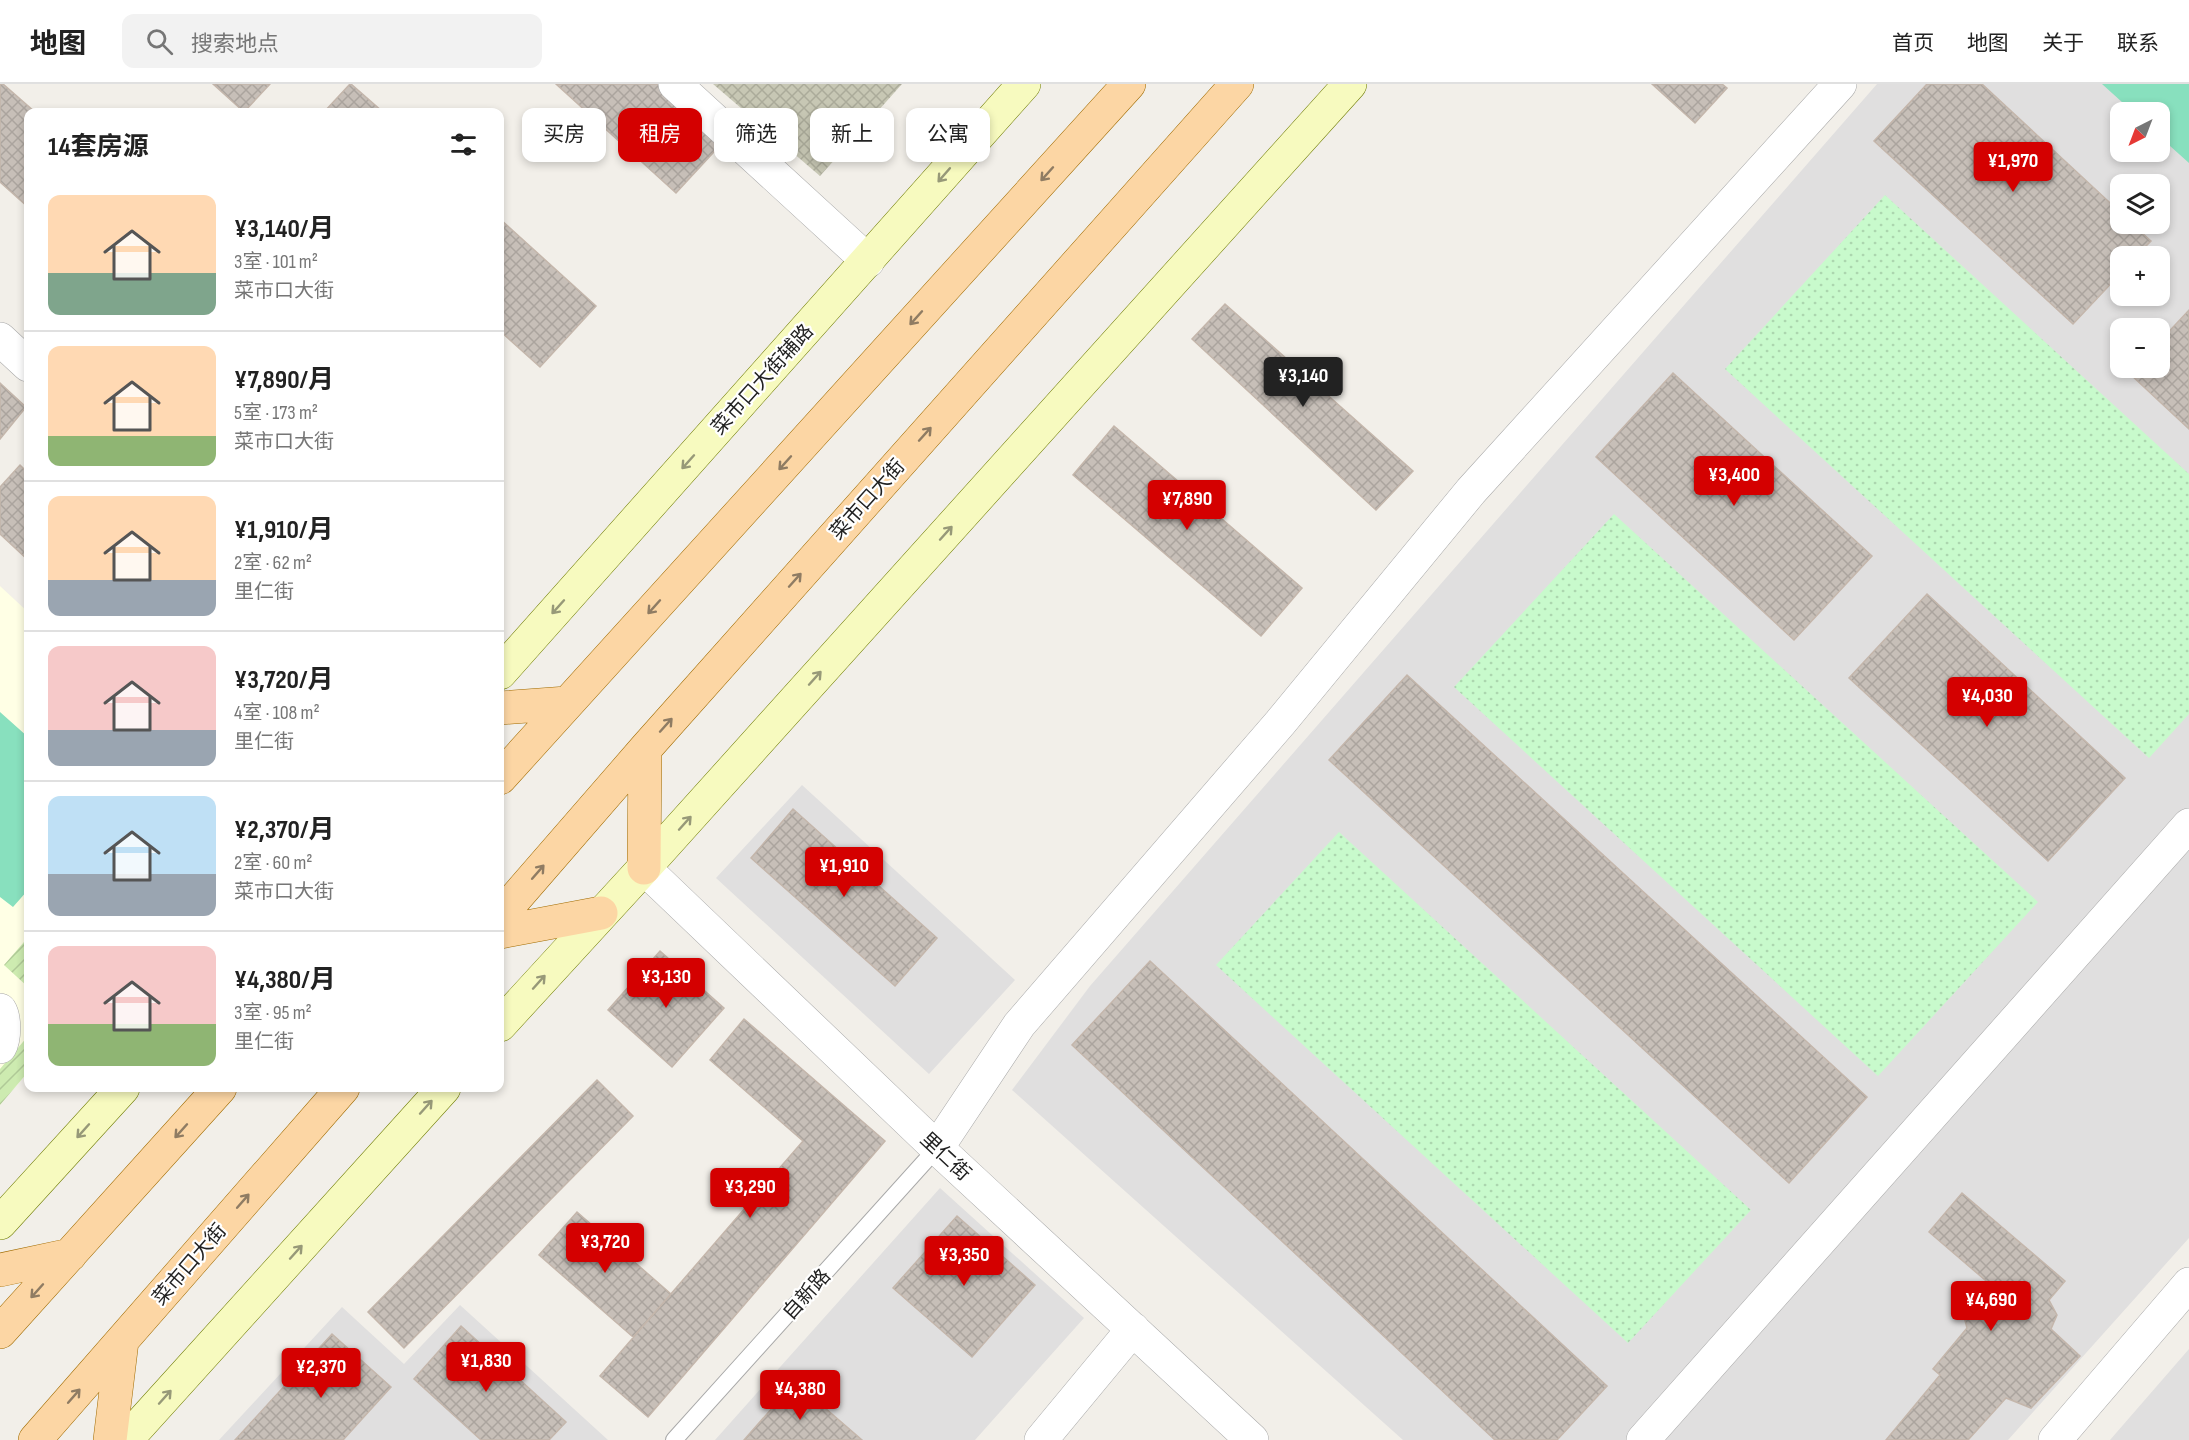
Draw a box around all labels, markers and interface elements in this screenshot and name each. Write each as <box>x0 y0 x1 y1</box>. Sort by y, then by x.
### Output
search box <box>122 14 542 68</box>
icon: search <box>143 25 176 58</box>
text: 地图 <box>30 28 86 61</box>
text: 搜索地点 <box>191 31 279 58</box>
text: 首页 <box>1892 31 1934 56</box>
text: 地图 <box>1967 31 2009 56</box>
text: 关于 <box>2042 31 2084 56</box>
text: 联系 <box>2117 31 2159 56</box>
north arrow <box>2110 102 2170 162</box>
map controls <box>2110 102 2170 378</box>
chip: 买房 <box>522 108 606 162</box>
chip: 租房 <box>618 108 702 162</box>
chip: 筛选 <box>714 108 798 162</box>
chip: 新上 <box>810 108 894 162</box>
chip: 公寓 <box>906 108 990 162</box>
icon: filters <box>447 128 480 161</box>
text: 14套房源 <box>48 132 149 163</box>
pin: ¥1,970 <box>1964 142 2062 193</box>
text: ¥1,970 <box>1988 149 2038 173</box>
one-way arrow <box>1040 166 1054 181</box>
one-way arrow <box>937 167 951 182</box>
button: layers <box>2110 174 2170 234</box>
text: ¥3,140/月 <box>234 214 334 245</box>
icon: home <box>96 219 168 291</box>
button: + <box>2110 246 2170 306</box>
text: 3室 · 101 m² <box>234 250 318 274</box>
text: 菜市口大街 <box>234 279 334 303</box>
one-way arrow <box>909 311 923 326</box>
button: − <box>2110 318 2170 378</box>
street label: 菜市口大街辅路 <box>707 320 819 440</box>
pin: ¥3,140 <box>1254 357 1352 408</box>
text: ¥3,140 <box>1278 364 1328 388</box>
text: ¥7,890/月 <box>234 365 334 396</box>
icon: home <box>96 370 168 442</box>
text: 5室 · 173 m² <box>234 401 318 425</box>
one-way arrow <box>918 427 932 442</box>
text: 菜市口大街 <box>234 430 334 454</box>
one-way arrow <box>681 454 695 469</box>
street label: 菜市口大街 <box>825 454 910 545</box>
one-way arrow <box>778 455 792 470</box>
pin: ¥3,400 <box>1685 456 1783 507</box>
text: ¥3,400 <box>1708 463 1760 487</box>
pin: ¥7,890 <box>1138 480 1236 531</box>
text: ¥7,890 <box>1162 487 1212 511</box>
text: ¥1,910/月 <box>234 515 333 546</box>
icon: home <box>96 520 168 592</box>
one-way arrow <box>939 526 953 541</box>
text: 2室 · 62 m² <box>234 551 312 575</box>
one-way arrow <box>788 572 802 588</box>
text: 里仁街 <box>234 580 294 604</box>
one-way arrow <box>551 599 565 614</box>
one-way arrow <box>647 599 661 614</box>
text: ¥3,720/月 <box>234 665 333 696</box>
icon: home <box>96 670 168 742</box>
one-way arrow <box>808 671 822 686</box>
pin: ¥4,030 <box>1938 677 2036 728</box>
text: ¥4,030 <box>1961 684 2013 708</box>
text: 4室 · 108 m² <box>234 701 320 725</box>
one-way arrow <box>659 718 673 733</box>
text: 里仁街 <box>234 730 294 754</box>
text: ¥2,370/月 <box>234 815 334 846</box>
one-way arrow <box>678 816 692 831</box>
icon: home <box>96 820 168 892</box>
pin: ¥1,910 <box>795 847 893 898</box>
text: 2室 · 60 m² <box>234 851 313 875</box>
text: ¥1,910 <box>819 854 869 878</box>
one-way arrow <box>531 865 545 880</box>
text: 菜市口大街 <box>234 880 334 904</box>
pin: ¥3,130 <box>617 958 715 1009</box>
text: ¥4,380/月 <box>234 965 336 996</box>
text: ¥3,130 <box>641 965 691 989</box>
icon: home <box>96 970 168 1042</box>
one-way arrow <box>532 975 546 990</box>
text: 3室 · 95 m² <box>234 1001 312 1025</box>
text: 里仁街 <box>234 1030 294 1054</box>
one-way arrow <box>419 1100 433 1115</box>
one-way arrow <box>76 1123 90 1138</box>
one-way arrow <box>174 1123 188 1138</box>
street label: 里仁街 <box>915 1127 975 1186</box>
pin: ¥3,290 <box>701 1168 799 1219</box>
text: ¥3,290 <box>724 1175 776 1199</box>
one-way arrow <box>236 1194 250 1209</box>
street label: 菜市口大街 <box>148 1219 232 1310</box>
pin: ¥3,720 <box>556 1223 654 1274</box>
text: ¥3,720 <box>580 1230 630 1254</box>
pin: ¥3,350 <box>915 1236 1013 1287</box>
text: ¥3,350 <box>939 1243 989 1267</box>
one-way arrow <box>289 1245 303 1260</box>
street label: 自新路 <box>778 1264 836 1325</box>
pin: ¥4,690 <box>1942 1281 2040 1332</box>
one-way arrow <box>30 1284 44 1299</box>
text: ¥4,690 <box>1965 1288 2017 1312</box>
pin: ¥1,830 <box>437 1342 535 1393</box>
pin: ¥2,370 <box>272 1348 370 1399</box>
text: ¥1,830 <box>460 1349 512 1373</box>
text: ¥2,370 <box>296 1355 346 1379</box>
pin: ¥4,380 <box>751 1370 849 1421</box>
text: ¥4,380 <box>774 1377 826 1401</box>
one-way arrow <box>67 1389 81 1404</box>
one-way arrow <box>158 1389 172 1404</box>

